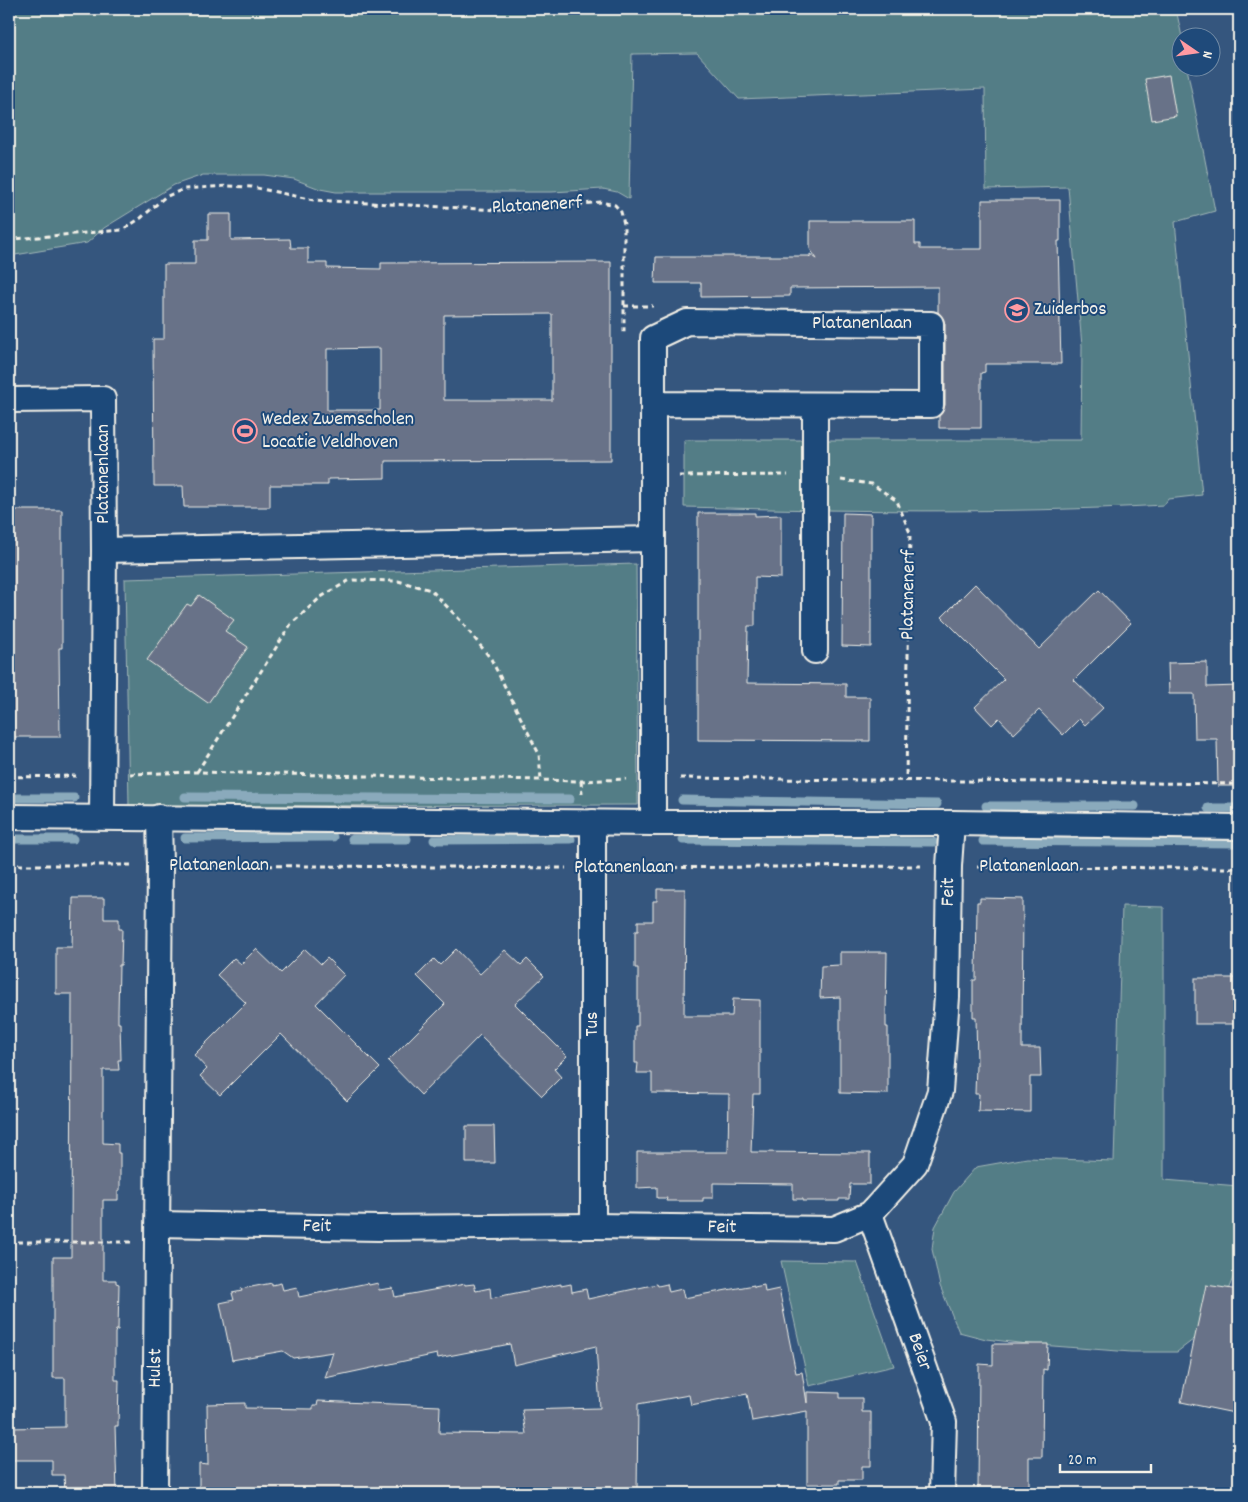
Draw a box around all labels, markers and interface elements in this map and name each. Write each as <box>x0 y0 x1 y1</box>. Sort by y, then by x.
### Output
north arrow <box>1170 28 1220 78</box>
text: N <box>1196 49 1217 60</box>
street label: Platanenerf <box>491 190 584 222</box>
place label: Zuiderbos <box>1034 296 1107 324</box>
school or university icon: Zuiderbos <box>1004 297 1030 323</box>
street label: Platanenlaan <box>812 310 912 338</box>
place label: Wedex Zwemscholen Locatie Veldhoven <box>262 406 414 457</box>
sports icon: Wedex Zwemscholen Locatie Veldhoven <box>232 418 258 444</box>
street label: Platanenlaan <box>90 424 118 524</box>
street label: Platanenerf <box>894 549 924 641</box>
street label: Platanenlaan <box>169 852 269 880</box>
street label: Platanenlaan <box>979 853 1079 881</box>
street label: Platanenlaan <box>574 854 674 882</box>
street label: Feit <box>935 877 963 907</box>
street label: Tus <box>579 1011 607 1037</box>
street label: Feit <box>302 1213 332 1241</box>
street label: Feit <box>707 1214 737 1242</box>
street label: Beier <box>900 1329 939 1375</box>
street label: Hulst <box>142 1348 170 1388</box>
scale bar <box>1060 1442 1152 1474</box>
text: 20 m <box>1068 1450 1096 1472</box>

